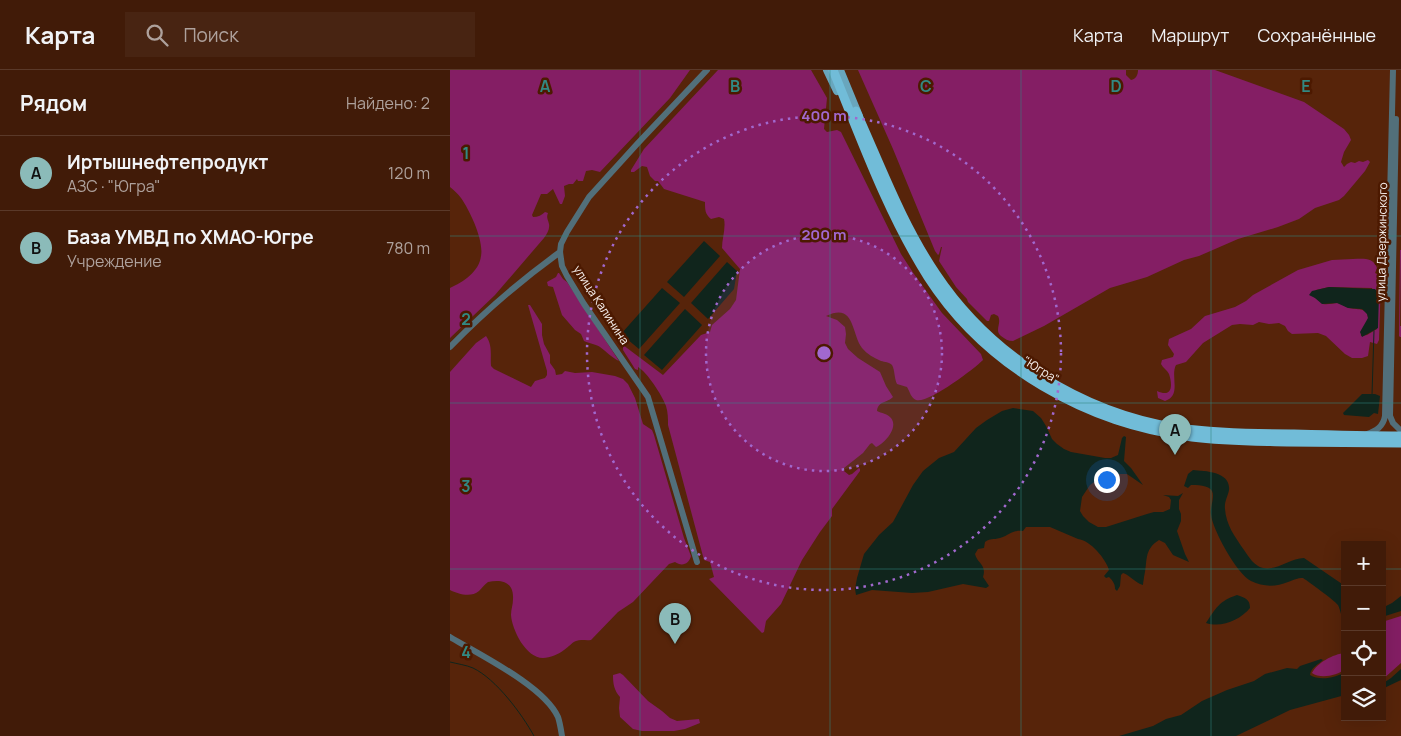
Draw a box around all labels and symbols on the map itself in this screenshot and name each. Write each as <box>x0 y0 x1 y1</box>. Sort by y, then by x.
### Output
text: A <box>540 75 551 97</box>
text: B <box>730 75 740 97</box>
text: C <box>920 75 932 97</box>
text: D <box>1110 75 1122 97</box>
text: E <box>1301 75 1311 97</box>
text: 400 m <box>801 105 847 126</box>
text: 1 <box>462 142 470 164</box>
street label: улица Дзержинского <box>1372 182 1391 302</box>
text: 200 m <box>801 224 847 245</box>
street label: улица Калинина <box>569 262 633 348</box>
text: 2 <box>461 308 471 330</box>
centre of rings <box>815 344 833 362</box>
street label: "Югра" <box>1020 352 1063 387</box>
pin: A <box>1159 414 1191 455</box>
your location <box>1094 467 1120 493</box>
text: 3 <box>461 475 471 497</box>
pin: B <box>659 603 691 644</box>
text: 4 <box>461 641 471 663</box>

